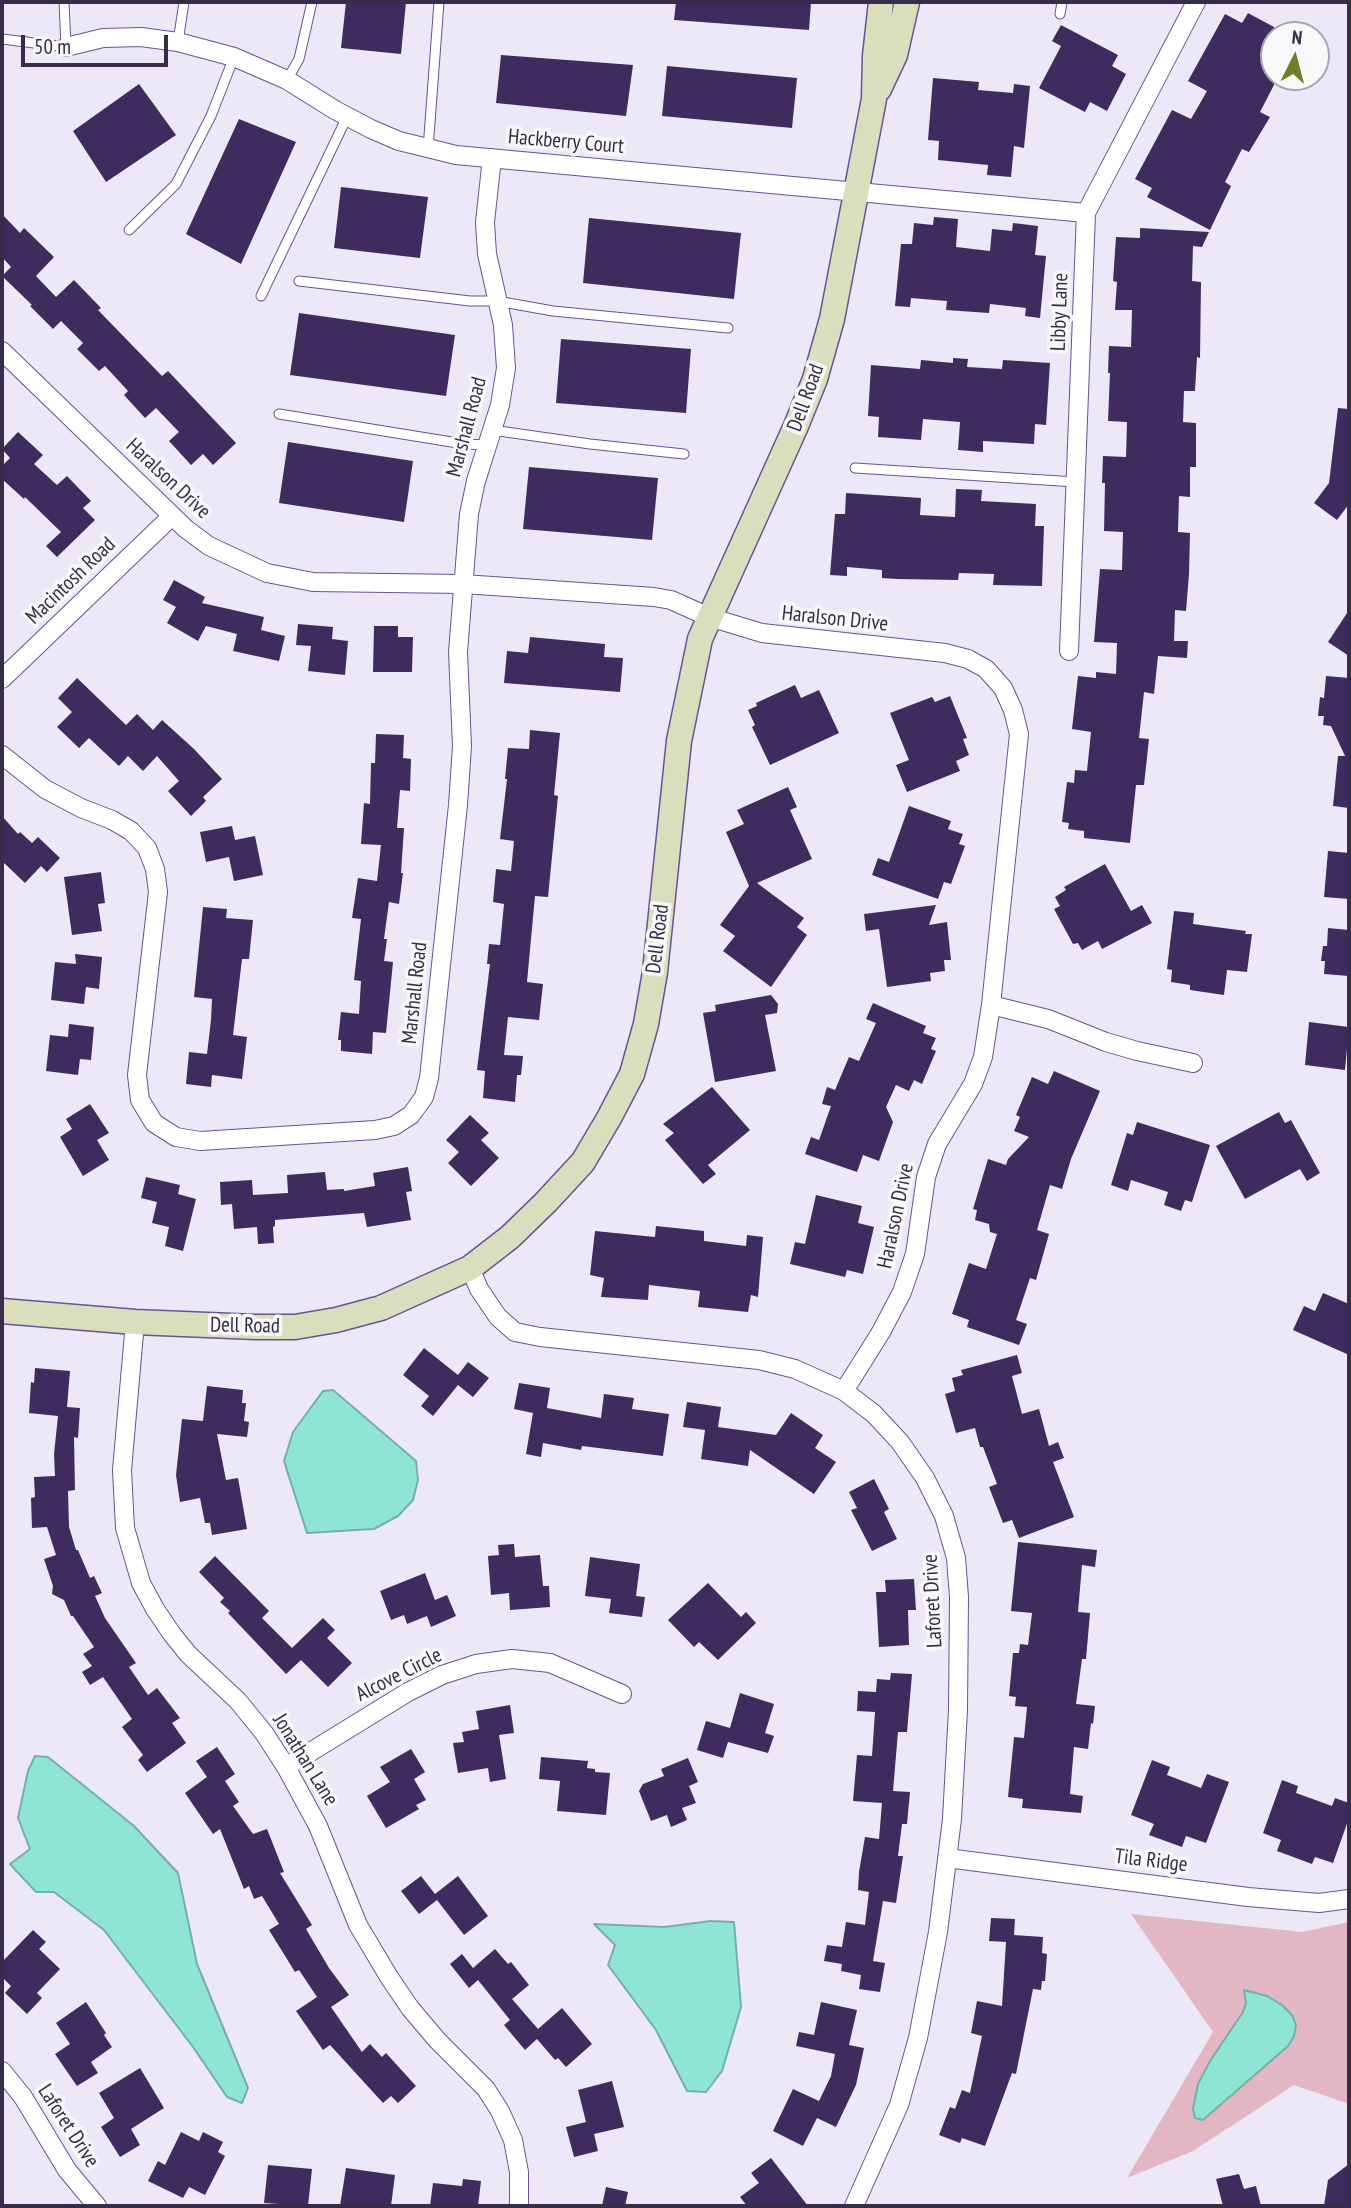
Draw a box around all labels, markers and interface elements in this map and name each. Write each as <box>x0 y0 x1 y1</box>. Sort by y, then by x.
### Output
scale bar <box>24 21 172 65</box>
north arrow <box>1260 21 1330 91</box>
text: N <box>1291 25 1303 50</box>
text: 50 m <box>34 33 71 60</box>
street label: Hackberry Court <box>507 124 625 160</box>
street label: Libby Lane <box>1046 272 1074 352</box>
street label: Dell Road <box>782 361 830 435</box>
street label: Marshall Road <box>442 374 492 480</box>
street label: Haralson Drive <box>120 433 216 525</box>
street label: Macintosh Road <box>21 532 121 630</box>
street label: Haralson Drive <box>781 601 889 637</box>
street label: Dell Road <box>641 903 675 975</box>
street label: Marshall Road <box>397 941 433 1045</box>
street label: Haralson Drive <box>873 1161 919 1271</box>
street label: Dell Road <box>210 1313 280 1339</box>
street label: Laforet Drive <box>918 1553 948 1649</box>
street label: Alcove Circle <box>352 1643 446 1707</box>
street label: Jonathan Lane <box>267 1709 343 1811</box>
street label: Tila Ridge <box>1113 1844 1189 1878</box>
street label: Laforet Drive <box>32 2080 104 2172</box>

